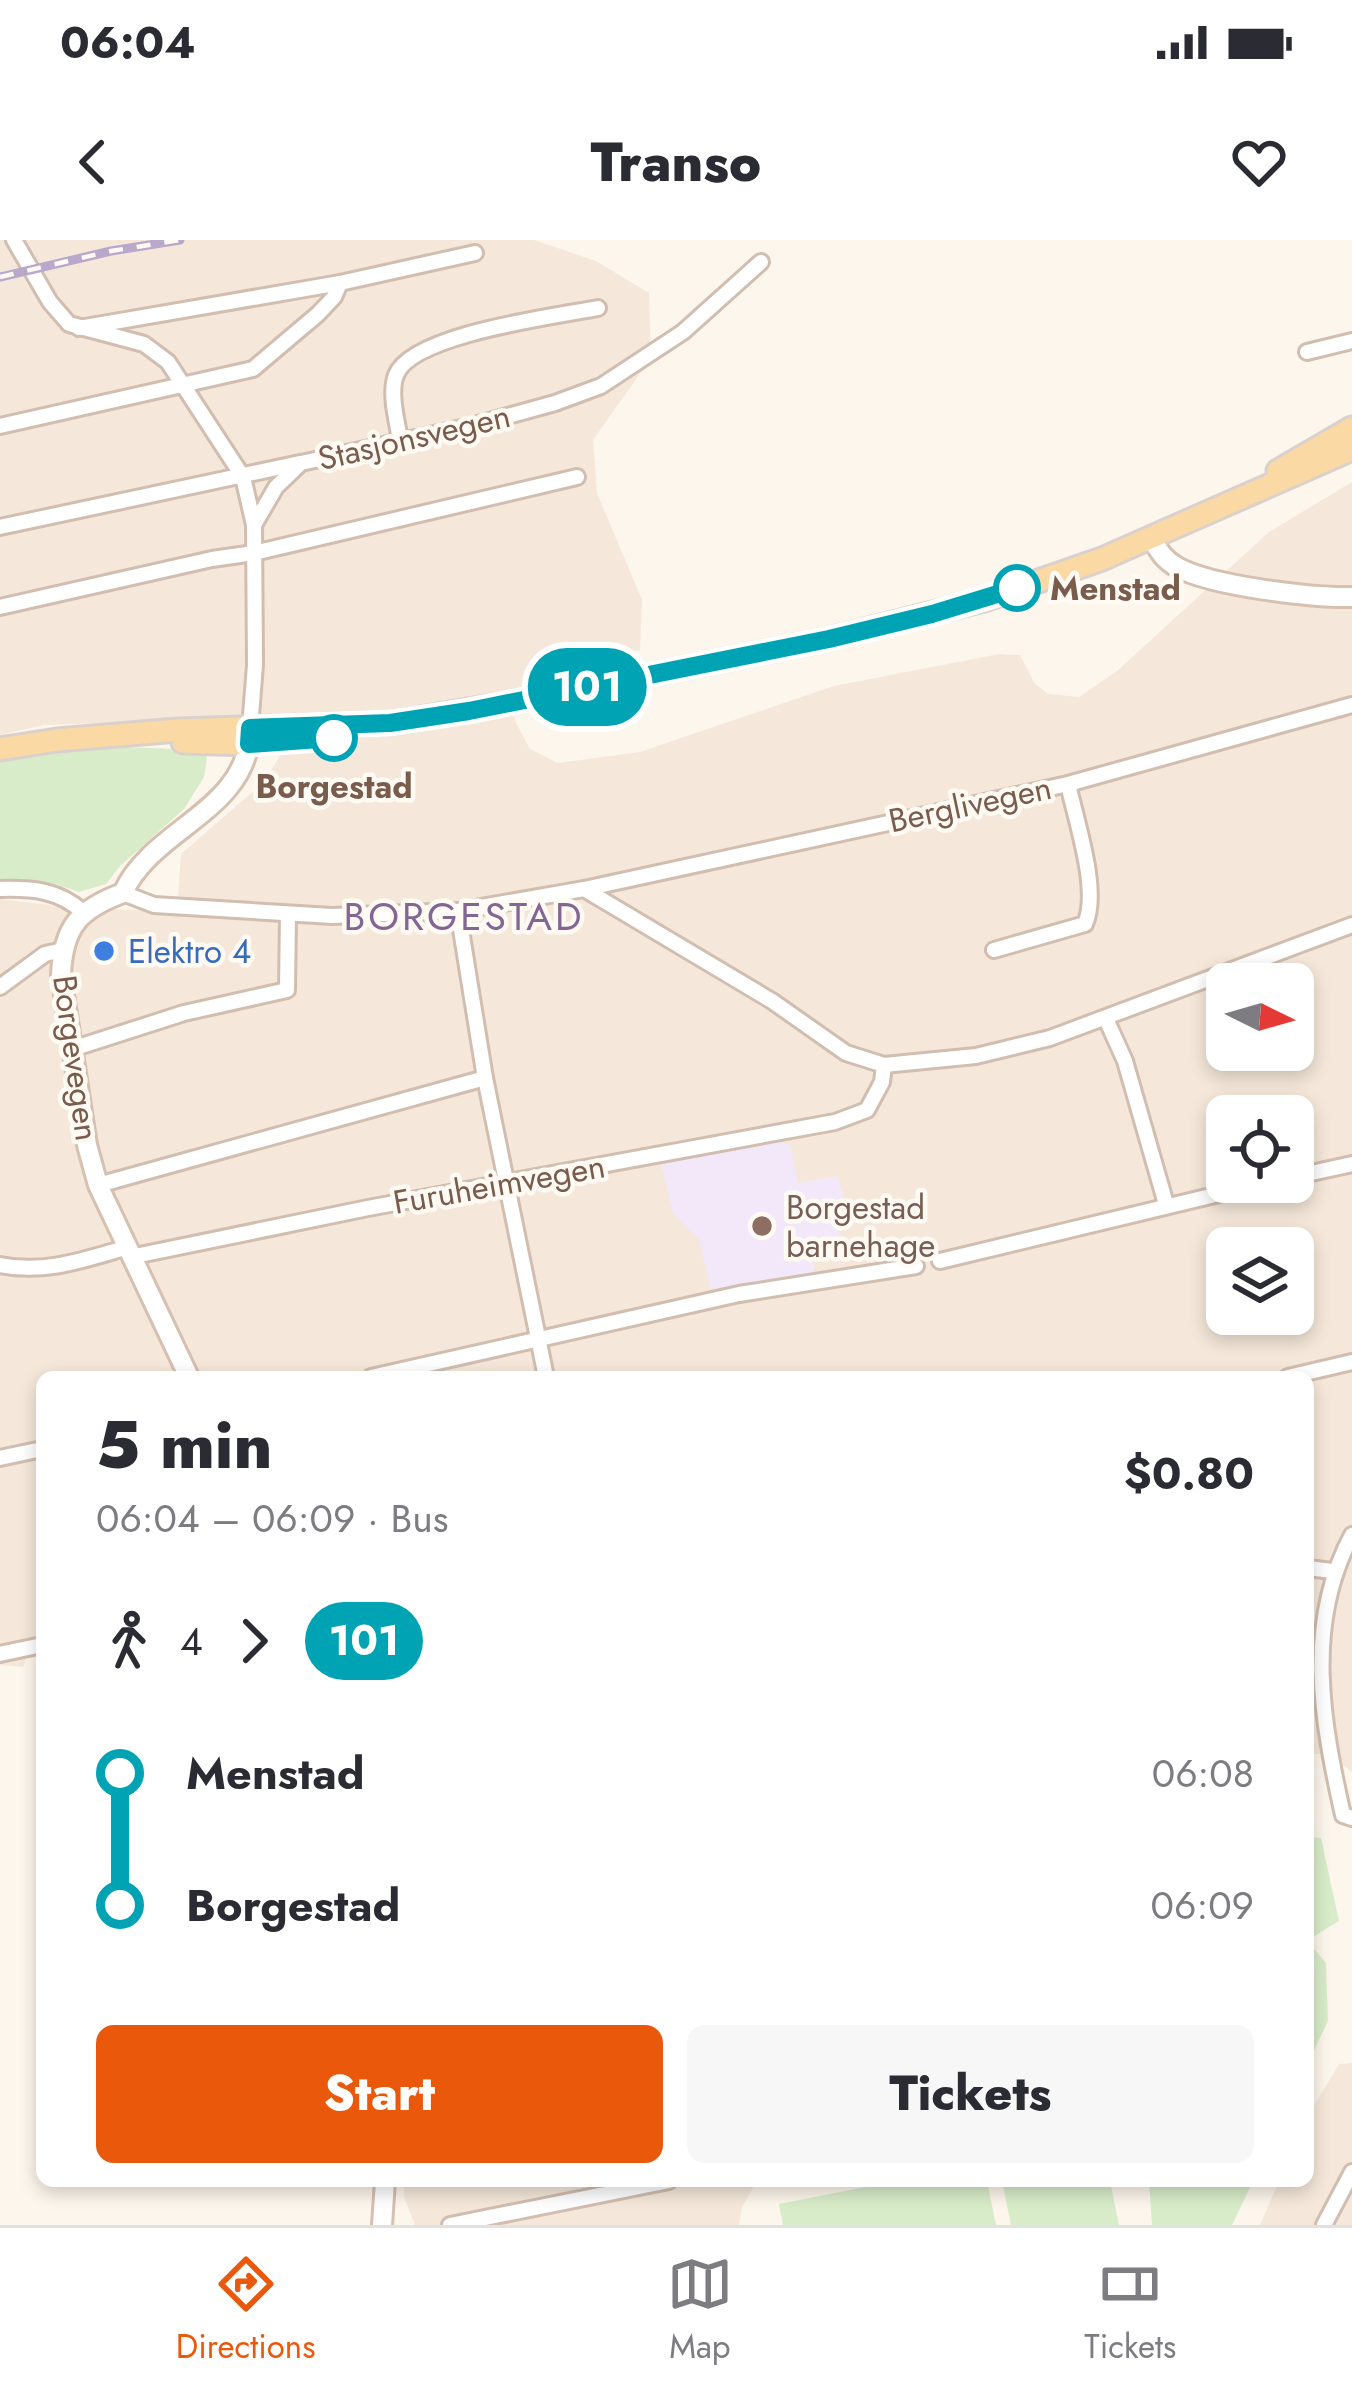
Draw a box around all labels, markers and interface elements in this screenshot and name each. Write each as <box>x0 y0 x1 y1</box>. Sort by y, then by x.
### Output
text: 06:04 <box>60 10 196 75</box>
text: Transo <box>591 123 761 201</box>
icon: back <box>60 129 126 195</box>
icon: heart <box>1226 129 1292 195</box>
street label: Stasjonsvegen <box>313 392 515 482</box>
place label: Menstad <box>1050 565 1181 612</box>
marker: Menstad <box>995 566 1039 610</box>
line badge: 101 <box>518 648 656 726</box>
text: 101 <box>552 656 622 717</box>
marker: Borgestad <box>312 716 356 760</box>
place label: Borgestad <box>255 763 413 810</box>
street label: Berglivegen <box>884 764 1056 844</box>
district label: BORGESTAD <box>344 888 584 945</box>
place label: Elektro 4 <box>128 928 251 975</box>
marker: Elektro 4 <box>91 938 117 964</box>
north arrow <box>1206 963 1314 1071</box>
map controls <box>1206 963 1314 1335</box>
street label: Borgevegen <box>41 972 111 1144</box>
button: locate <box>1206 1095 1314 1203</box>
street label: Furuheimvegen <box>389 1142 609 1226</box>
place label: Borgestad barnehage <box>786 1184 935 1269</box>
marker: Borgestad barnehage <box>749 1213 775 1239</box>
button: layers <box>1206 1227 1314 1335</box>
text: 5 min <box>96 1397 272 1493</box>
text: $0.80 <box>1124 1441 1254 1506</box>
text: 06:04 – 06:09 · Bus <box>96 1490 448 1547</box>
icon: walk <box>96 1608 162 1674</box>
icon: forward <box>221 1608 287 1674</box>
text: 101 <box>329 1610 399 1671</box>
text: 4 <box>180 1613 203 1670</box>
text: Menstad <box>186 1741 365 1806</box>
text: 06:08 <box>1152 1745 1254 1802</box>
text: Borgestad <box>186 1873 400 1938</box>
text: 06:09 <box>1151 1877 1254 1934</box>
button: Start <box>96 2025 663 2163</box>
button: Tickets <box>687 2025 1254 2163</box>
tab: Directions <box>176 2251 315 2370</box>
tab: Map <box>667 2251 733 2370</box>
tab: Tickets <box>1084 2251 1176 2370</box>

